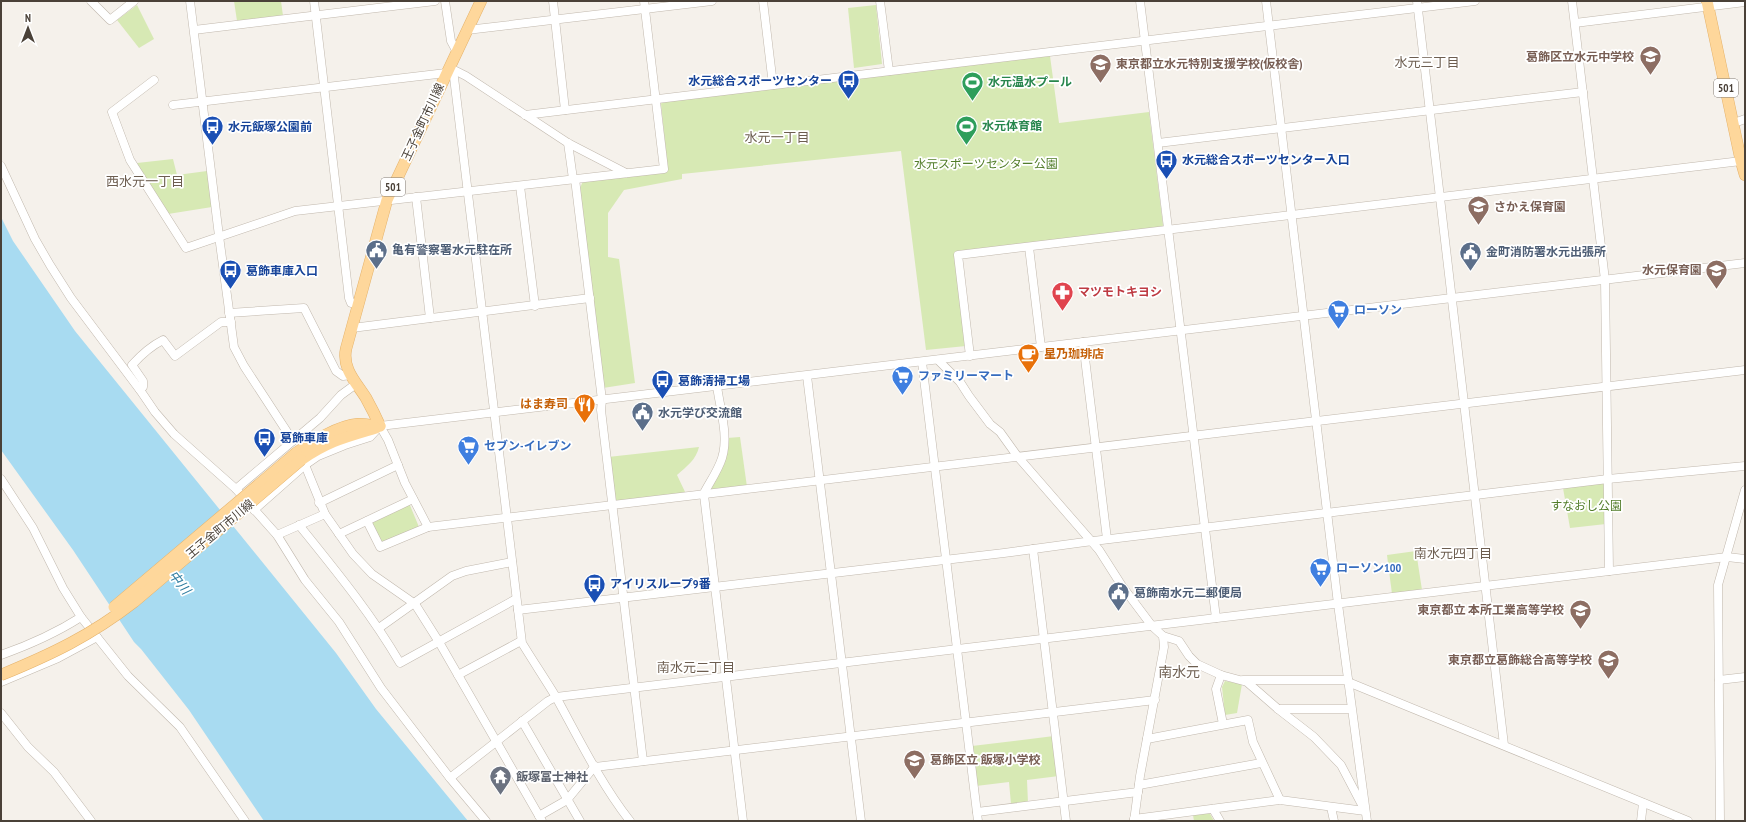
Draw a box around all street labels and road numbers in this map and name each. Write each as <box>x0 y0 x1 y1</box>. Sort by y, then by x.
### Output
road number: 501 <box>1714 79 1738 97</box>
street label: 王子金町市川線 <box>398 81 447 163</box>
road number: 501 <box>381 178 405 196</box>
street label: 王子金町市川線 <box>183 496 257 561</box>

